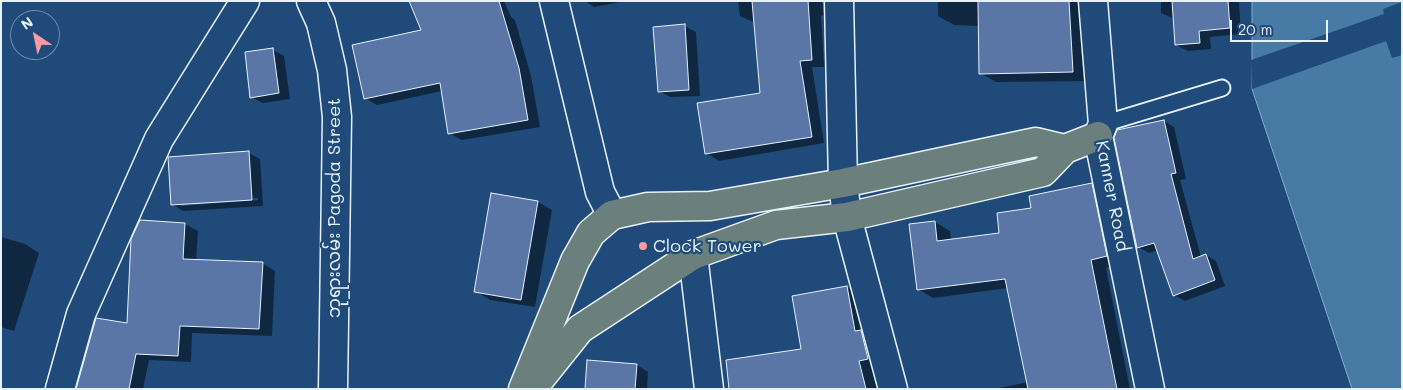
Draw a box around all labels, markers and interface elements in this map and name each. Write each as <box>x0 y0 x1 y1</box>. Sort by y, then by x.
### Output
north arrow <box>10 10 60 60</box>
scale bar <box>1233 10 1330 42</box>
text: N <box>17 12 37 34</box>
text: 20 m <box>1238 19 1272 39</box>
street label: ဘုရားလမ်း Pagoda Street <box>323 98 345 318</box>
street label: Kanner Road <box>1091 139 1133 253</box>
place label: Clock Tower <box>653 235 762 257</box>
marker: Clock Tower <box>637 240 649 252</box>

